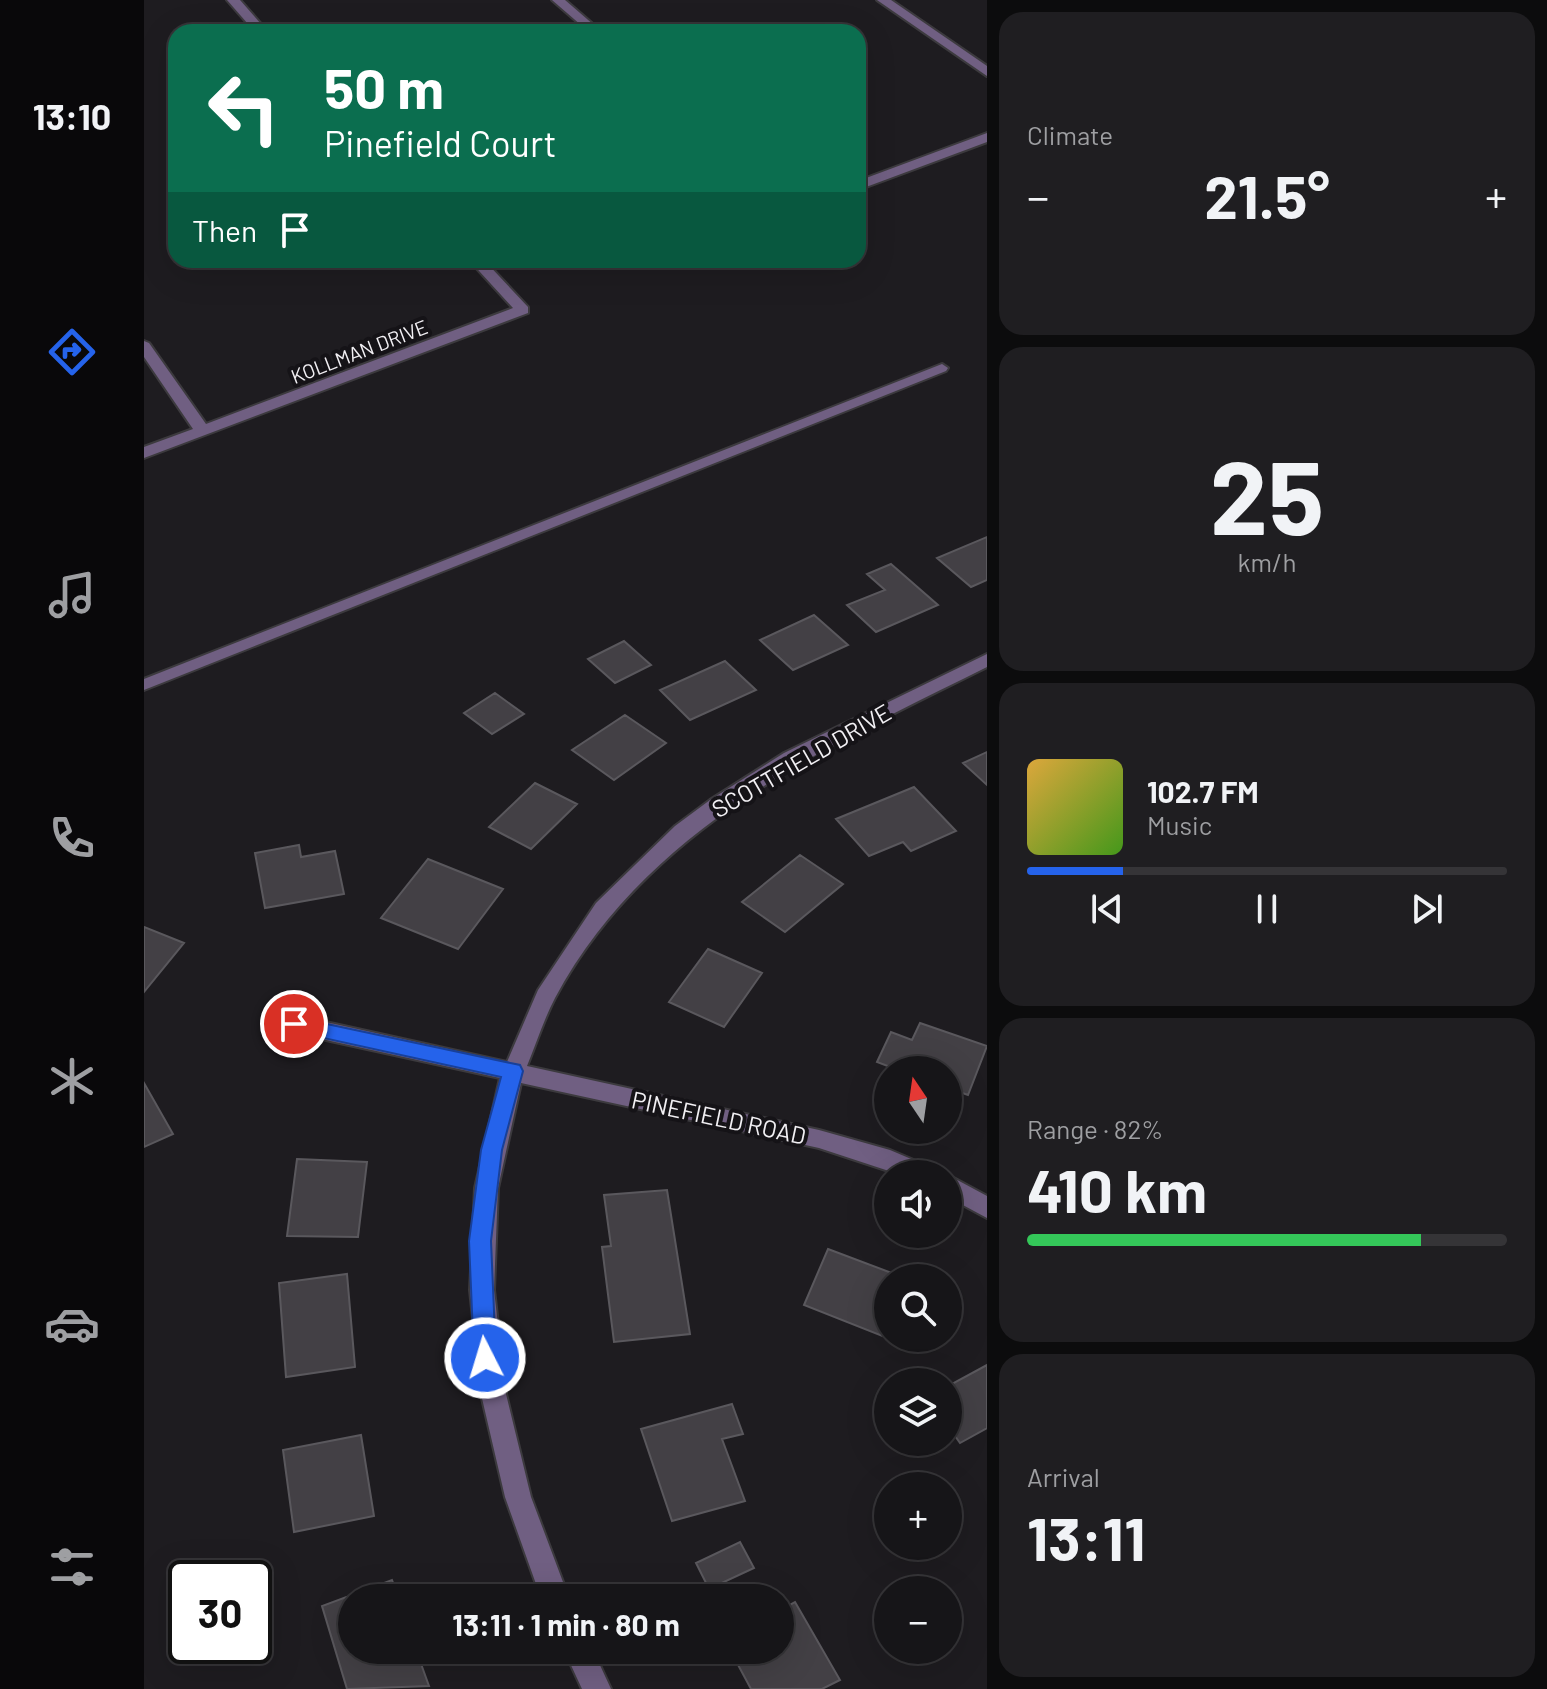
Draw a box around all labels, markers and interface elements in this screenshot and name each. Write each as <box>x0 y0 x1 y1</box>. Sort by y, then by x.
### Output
text: 50 m <box>324 53 444 120</box>
icon: left <box>192 56 296 160</box>
text: 13:10 <box>33 94 111 137</box>
text: Climate <box>1027 119 1113 150</box>
text: Pinefield Court <box>324 121 557 164</box>
text: 21.5° <box>1204 159 1330 231</box>
text: − <box>1027 169 1049 222</box>
text: + <box>1485 169 1507 222</box>
icon: arrive <box>273 208 317 252</box>
text: Then <box>192 212 257 248</box>
street label: KOLLMAN DRIVE <box>287 314 431 388</box>
icon: directions <box>44 324 100 380</box>
text: 25 <box>1210 431 1324 556</box>
text: km/h <box>1238 546 1296 577</box>
icon: music <box>44 567 100 623</box>
street label: SCOTTFIELD DRIVE <box>706 697 896 823</box>
text: 102.7 FM <box>1147 773 1259 809</box>
text: Music <box>1147 809 1212 840</box>
icon: phone <box>44 810 100 866</box>
icon: previous <box>1085 887 1129 931</box>
icon: pause <box>1245 887 1289 931</box>
icon: next <box>1405 887 1449 931</box>
pin <box>260 990 328 1058</box>
icon: arrive <box>272 1002 316 1046</box>
icon: climate <box>44 1053 100 1109</box>
north arrow <box>874 1056 962 1144</box>
map controls <box>874 1056 962 1664</box>
street label: PINEFIELD ROAD <box>629 1084 809 1150</box>
text: Range · 82% <box>1027 1113 1163 1144</box>
text: 410 km <box>1027 1153 1207 1225</box>
button: sound <box>874 1160 962 1248</box>
button: search <box>874 1264 962 1352</box>
icon: car <box>44 1296 100 1352</box>
position arrow <box>443 1316 527 1400</box>
button: layers <box>874 1368 962 1456</box>
text: Arrival <box>1027 1461 1100 1492</box>
button: + <box>874 1472 962 1560</box>
text: 13:11 <box>1027 1501 1145 1573</box>
icon: filters <box>44 1539 100 1595</box>
speed limit sign: 30 <box>168 1560 272 1664</box>
button: − <box>874 1576 962 1664</box>
text: 13:11 · 1 min · 80 m <box>452 1606 680 1642</box>

